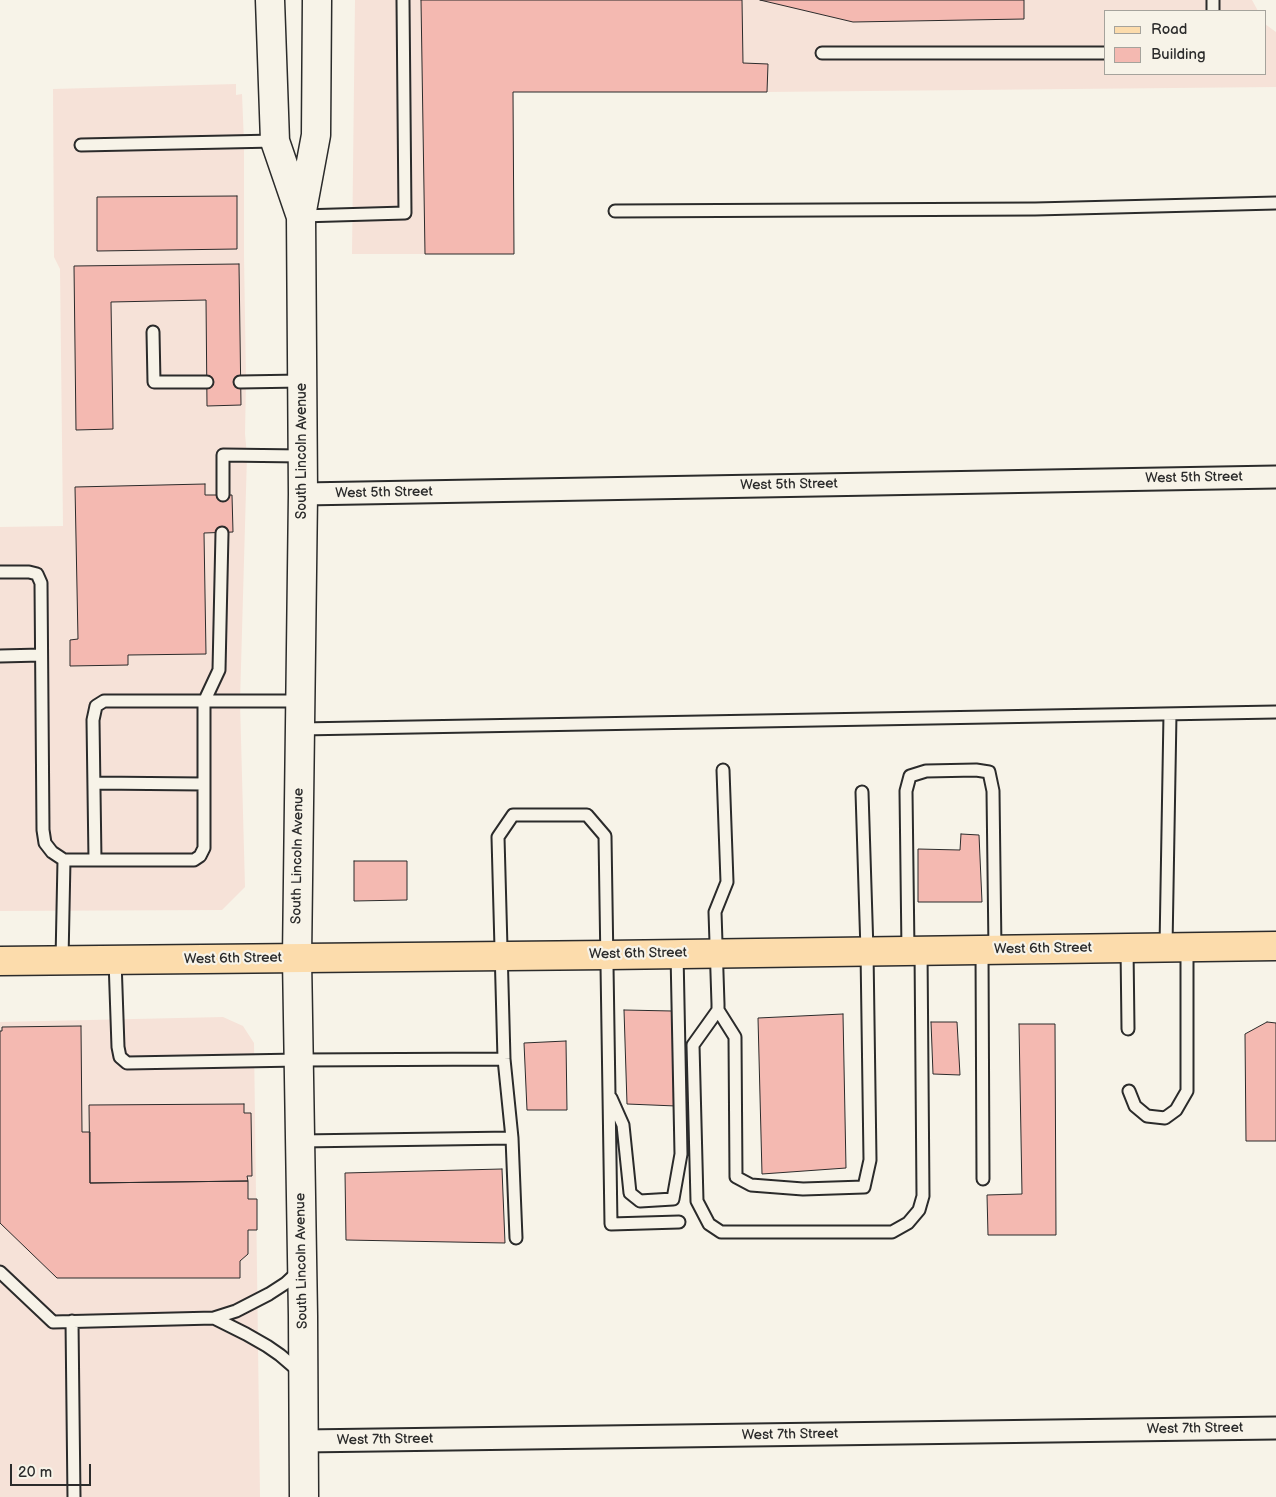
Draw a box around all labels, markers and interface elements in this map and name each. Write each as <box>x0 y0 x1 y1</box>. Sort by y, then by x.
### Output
legend <box>1104 10 1266 75</box>
text: Road <box>1151 20 1187 39</box>
text: Building <box>1151 45 1206 64</box>
street label: South Lincoln Avenue <box>294 383 310 519</box>
street label: West 5th Street <box>1145 469 1243 487</box>
street label: West 5th Street <box>740 476 838 494</box>
street label: West 5th Street <box>335 484 433 502</box>
street label: South Lincoln Avenue <box>288 788 308 924</box>
street label: West 6th Street <box>994 940 1092 958</box>
street label: West 6th Street <box>589 945 687 963</box>
street label: West 6th Street <box>184 950 282 968</box>
street label: South Lincoln Avenue <box>292 1193 312 1329</box>
street label: West 7th Street <box>1147 1420 1243 1438</box>
street label: West 7th Street <box>742 1426 838 1444</box>
street label: West 7th Street <box>337 1431 433 1449</box>
scale bar <box>12 1454 94 1486</box>
text: 20 m <box>18 1463 52 1482</box>

